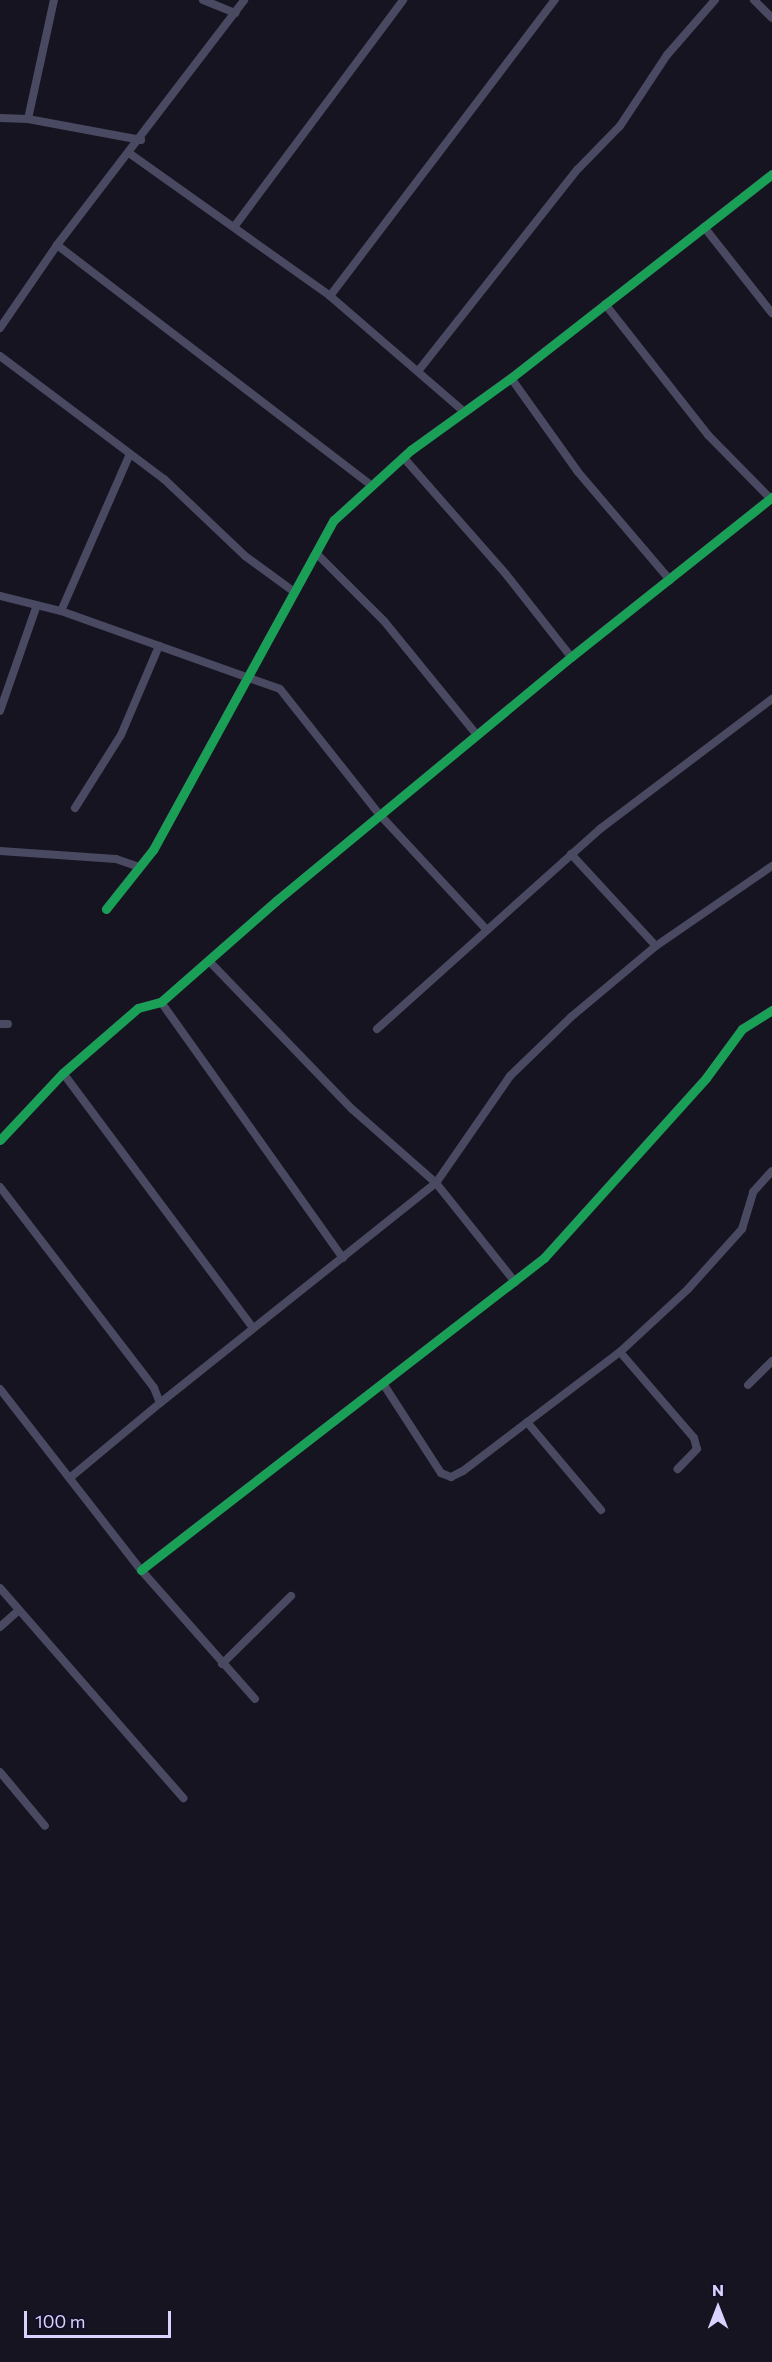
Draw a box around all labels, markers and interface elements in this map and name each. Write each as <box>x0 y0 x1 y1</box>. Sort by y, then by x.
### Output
north arrow <box>688 2278 748 2338</box>
text: N <box>712 2280 724 2299</box>
scale bar <box>27 2299 174 2337</box>
text: 100 m <box>35 2310 85 2332</box>

